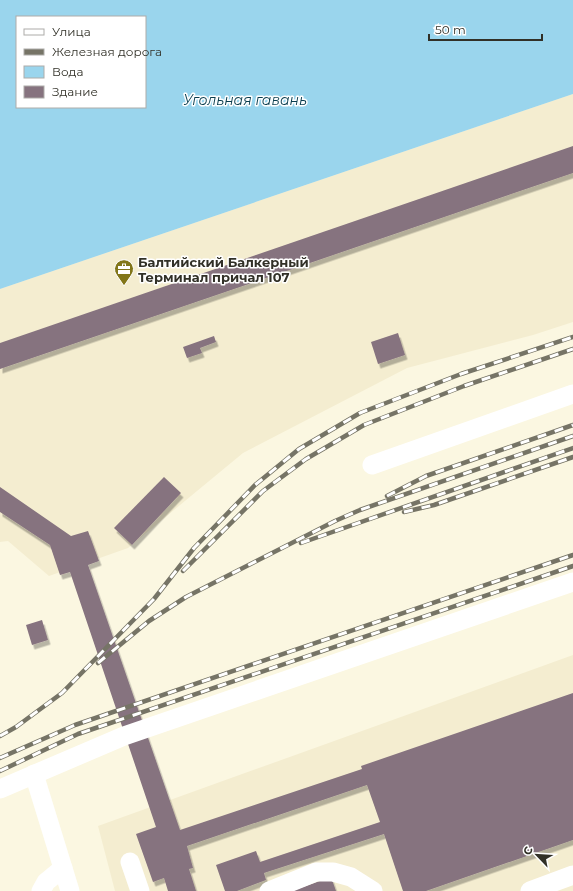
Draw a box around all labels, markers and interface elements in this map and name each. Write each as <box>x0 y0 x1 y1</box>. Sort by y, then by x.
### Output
legend <box>16 16 146 108</box>
scale bar <box>429 16 542 42</box>
text: 50 m <box>435 22 466 37</box>
text: Улица <box>52 24 91 39</box>
text: Железная дорога <box>52 44 162 59</box>
text: Вода <box>52 64 83 79</box>
text: Здание <box>52 84 98 99</box>
water label: Угольная гавань <box>183 91 307 109</box>
place label: Балтийский Балкерный Терминал причал 107 <box>138 254 309 285</box>
office icon: Балтийский Балкерный Терминал причал 107 <box>113 258 135 286</box>
north arrow <box>517 835 557 875</box>
text: С <box>520 844 536 857</box>

